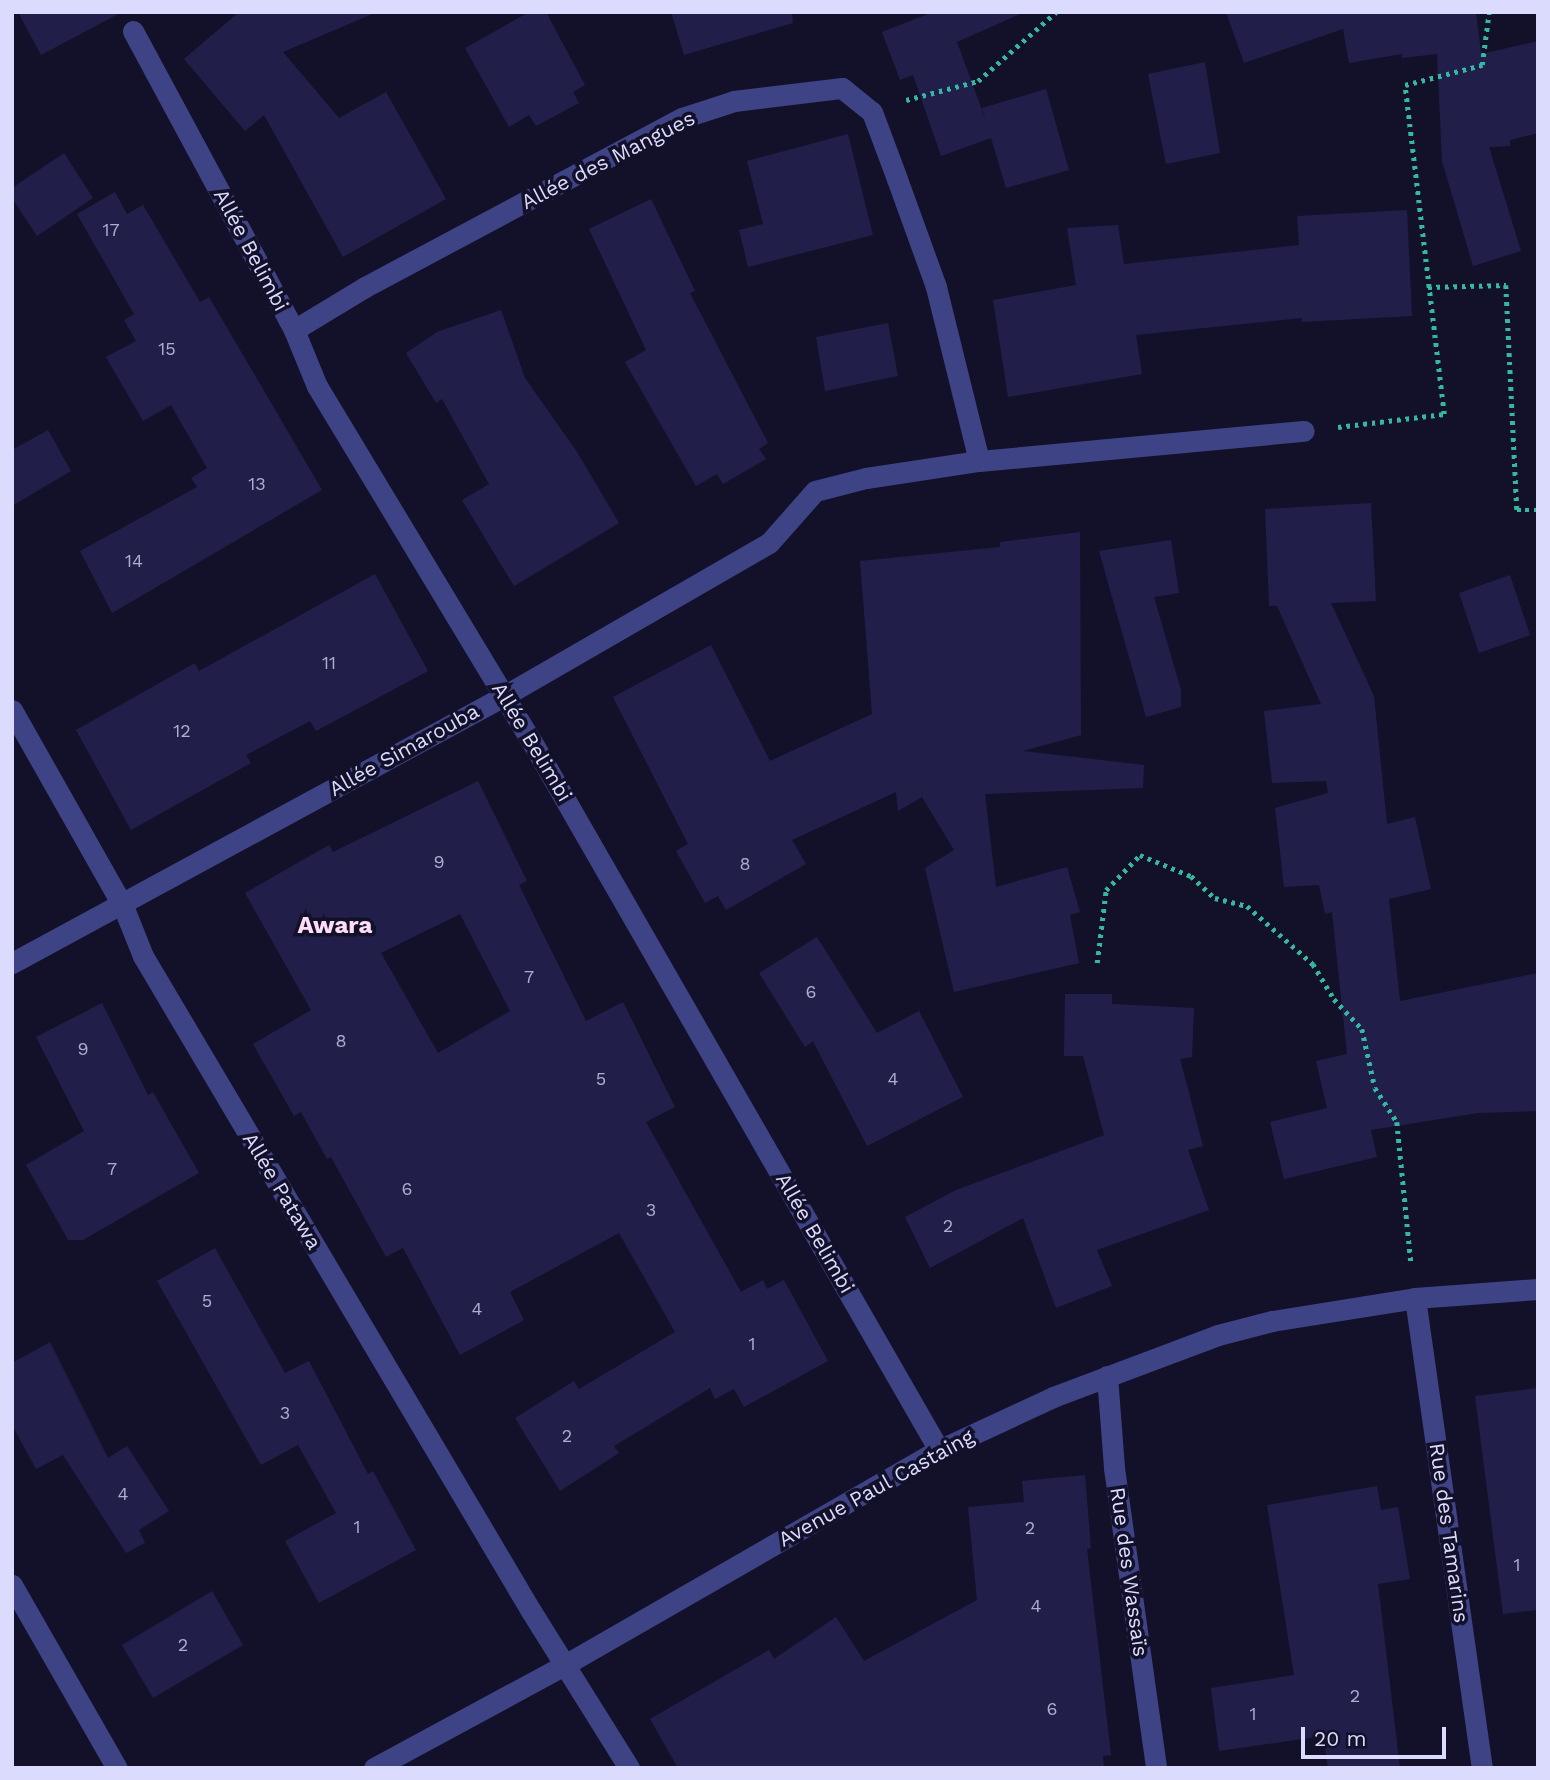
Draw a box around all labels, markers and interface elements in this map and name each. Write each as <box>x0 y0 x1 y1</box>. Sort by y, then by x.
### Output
street label: Allée des Mangues <box>517 105 699 215</box>
street label: Allée Belimbi <box>208 185 294 315</box>
house number: 17 <box>102 219 120 241</box>
house number: 15 <box>158 338 176 360</box>
house number: 13 <box>248 473 266 495</box>
house number: 14 <box>125 550 143 572</box>
house number: 11 <box>322 652 336 674</box>
street label: Allée Belimbi <box>487 678 577 806</box>
street label: Allée Simarouba <box>325 698 483 802</box>
house number: 12 <box>173 720 191 742</box>
house number: 9 <box>433 851 445 873</box>
house number: 8 <box>739 853 751 875</box>
district label: Awara <box>298 912 372 940</box>
house number: 7 <box>524 966 534 988</box>
house number: 6 <box>806 981 816 1003</box>
house number: 8 <box>335 1030 347 1052</box>
house number: 9 <box>77 1038 89 1060</box>
house number: 5 <box>596 1068 606 1090</box>
house number: 4 <box>888 1068 898 1090</box>
street label: Allée Patawa <box>237 1128 327 1254</box>
house number: 7 <box>107 1158 117 1180</box>
street label: Allée Belimbi <box>770 1168 860 1298</box>
house number: 6 <box>402 1178 412 1200</box>
house number: 3 <box>646 1199 656 1221</box>
house number: 2 <box>943 1215 953 1237</box>
house number: 5 <box>202 1290 212 1312</box>
house number: 4 <box>472 1298 482 1320</box>
house number: 1 <box>748 1333 756 1355</box>
house number: 3 <box>280 1402 290 1424</box>
street label: Avenue Paul Castaing <box>773 1424 979 1552</box>
house number: 2 <box>562 1425 572 1447</box>
street label: Rue des Tamarins <box>1424 1441 1474 1625</box>
house number: 4 <box>118 1483 128 1505</box>
street label: Rue des Wassaïs <box>1105 1485 1153 1659</box>
house number: 1 <box>353 1516 361 1538</box>
house number: 2 <box>1025 1517 1035 1539</box>
house number: 1 <box>1513 1554 1521 1576</box>
house number: 4 <box>1031 1595 1041 1617</box>
house number: 2 <box>178 1634 188 1656</box>
house number: 2 <box>1350 1685 1360 1707</box>
house number: 6 <box>1047 1698 1057 1720</box>
house number: 1 <box>1249 1703 1257 1725</box>
scale bar <box>1305 1714 1450 1758</box>
text: 20 m <box>1314 1726 1366 1751</box>

